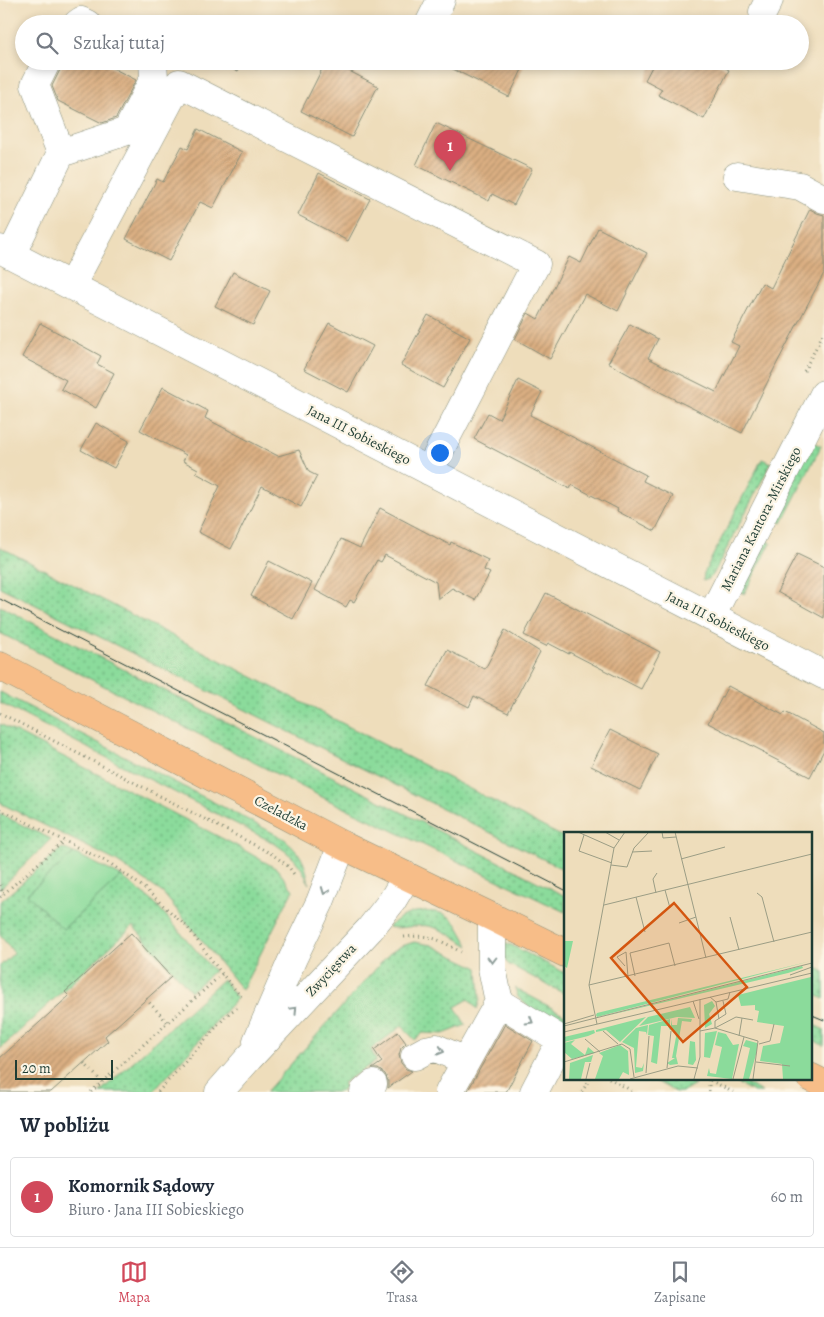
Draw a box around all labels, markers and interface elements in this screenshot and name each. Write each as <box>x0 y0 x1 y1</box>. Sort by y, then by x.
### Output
search box <box>15 15 809 70</box>
icon: search <box>33 29 61 57</box>
text: Szukaj tutaj <box>73 30 165 56</box>
pin: 1 <box>434 130 466 171</box>
street label: Jana III Sobieskiego <box>304 401 414 469</box>
your location <box>427 440 453 466</box>
street label: Mariana Kantora-Mirskiego <box>716 443 806 595</box>
street label: Jana III Sobieskiego <box>663 587 773 655</box>
street label: Czeladzka <box>251 791 312 835</box>
inset map <box>564 832 812 1080</box>
one-way arrow <box>321 886 331 894</box>
street label: Zwycięstwa <box>301 939 361 1001</box>
one-way arrow <box>487 956 497 964</box>
one-way arrow <box>288 1006 297 1015</box>
one-way arrow <box>524 1015 533 1025</box>
one-way arrow <box>436 1045 445 1055</box>
scale bar <box>15 1057 112 1080</box>
text: 20 m <box>22 1059 51 1078</box>
text: W pobliżu <box>20 1111 109 1139</box>
text: Komornik Sądowy <box>68 1173 214 1199</box>
text: 1 <box>34 1186 40 1208</box>
text: 60 m <box>771 1186 803 1208</box>
text: Biuro · Jana III Sobieskiego <box>68 1199 244 1221</box>
tab: Mapa <box>118 1258 150 1307</box>
tab: Trasa <box>387 1258 418 1307</box>
tab: Zapisane <box>654 1258 706 1307</box>

